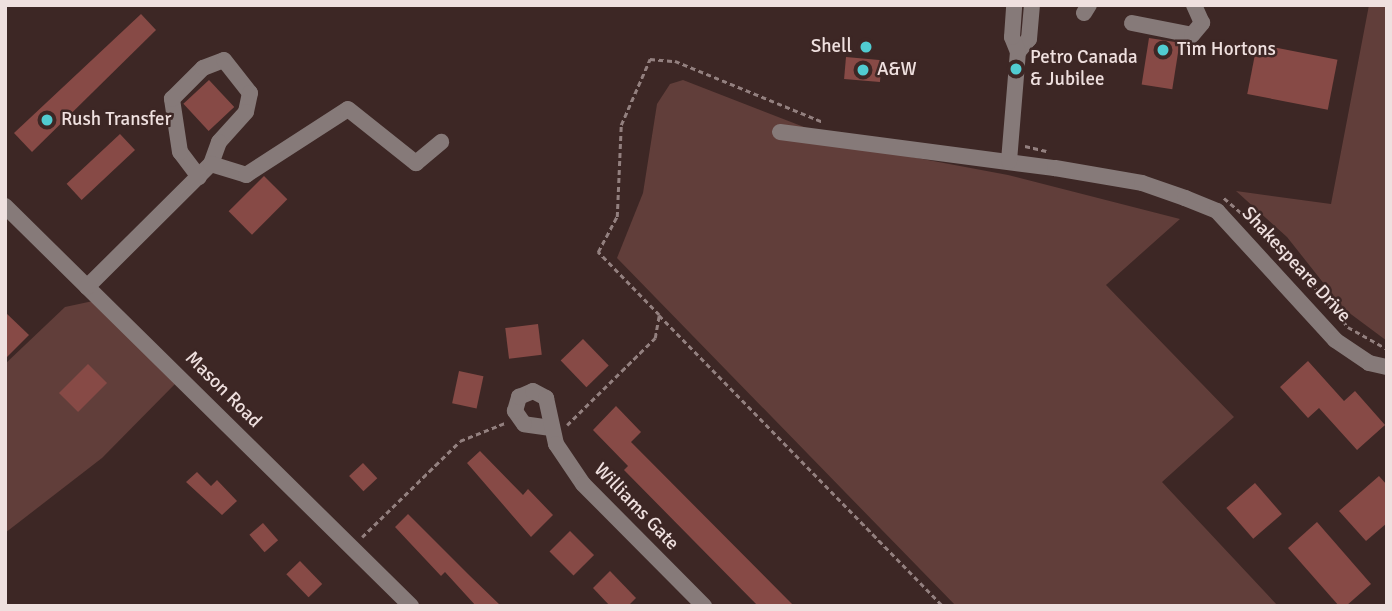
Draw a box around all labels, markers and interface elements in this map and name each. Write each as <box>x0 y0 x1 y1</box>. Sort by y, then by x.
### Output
place label: Shell <box>811 36 852 58</box>
marker: Shell <box>858 39 874 55</box>
place label: Tim Hortons <box>1177 39 1276 61</box>
marker: Tim Hortons <box>1155 42 1171 58</box>
place label: Petro Canada & Jubilee <box>1030 47 1138 91</box>
place label: A&W <box>877 59 917 81</box>
marker: Petro Canada & Jubilee <box>1008 61 1024 77</box>
marker: A&W <box>855 62 871 78</box>
place label: Rush Transfer <box>61 109 172 131</box>
marker: Rush Transfer <box>39 112 55 128</box>
street label: Shakespeare Drive <box>1237 203 1355 327</box>
street label: Mason Road <box>180 347 266 433</box>
street label: Williams Gate <box>589 459 683 555</box>

